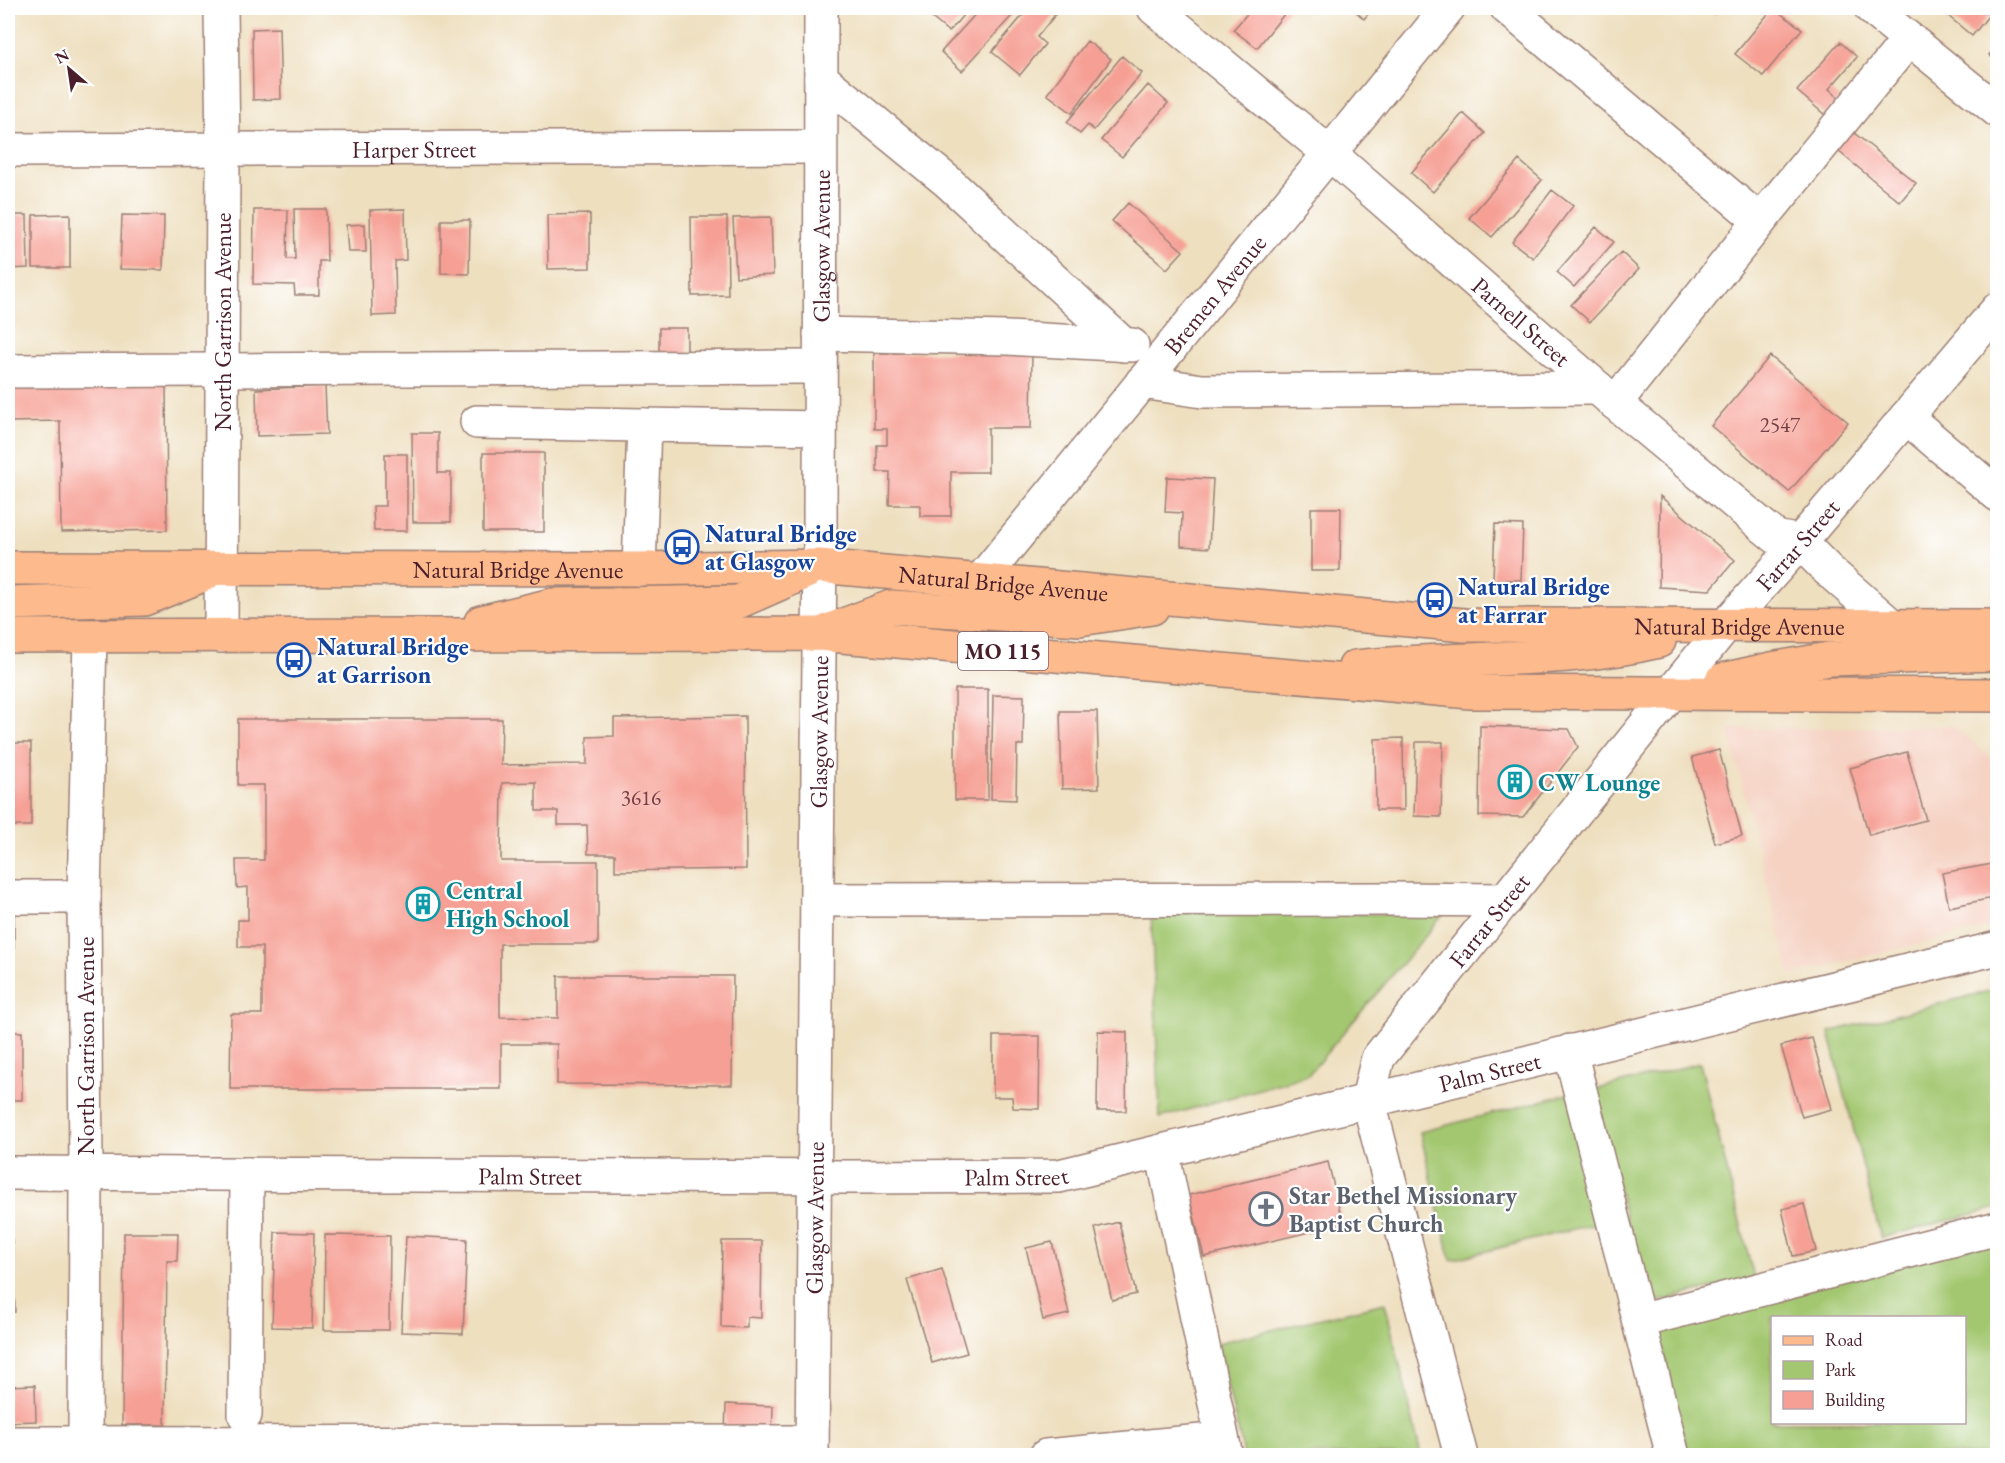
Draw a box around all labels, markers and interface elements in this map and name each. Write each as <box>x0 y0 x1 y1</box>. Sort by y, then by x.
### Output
north arrow <box>39 39 99 99</box>
text: N <box>51 44 73 69</box>
street label: Harper Street <box>352 133 477 164</box>
street label: Glasgow Avenue <box>805 170 836 322</box>
street label: North Garrison Avenue <box>207 213 238 431</box>
street label: Bremen Avenue <box>1156 228 1273 361</box>
street label: Parnell Street <box>1466 270 1578 373</box>
house number: 2547 <box>1760 411 1801 438</box>
street label: Farrar Street <box>1748 492 1846 597</box>
place label: Natural Bridge at Glasgow <box>705 518 857 578</box>
bus stop icon: Natural Bridge at Glasgow <box>664 529 700 565</box>
street label: Natural Bridge Avenue <box>413 553 623 584</box>
street label: Natural Bridge Avenue <box>897 558 1110 608</box>
place label: Natural Bridge at Farrar <box>1458 571 1610 630</box>
bus stop icon: Natural Bridge at Farrar <box>1417 582 1453 618</box>
street label: Natural Bridge Avenue <box>1634 610 1845 641</box>
place label: Natural Bridge at Garrison <box>317 631 469 690</box>
road number: MO 115 <box>958 632 1048 670</box>
bus stop icon: Natural Bridge at Garrison <box>276 642 312 678</box>
street label: Glasgow Avenue <box>802 655 834 809</box>
building icon: CW Lounge <box>1497 764 1533 800</box>
place label: CW Lounge <box>1538 767 1660 799</box>
house number: 3616 <box>621 784 661 811</box>
street label: Farrar Street <box>1441 866 1536 974</box>
place label: Central High School <box>446 875 569 935</box>
building icon: Central High School <box>405 886 441 922</box>
street label: North Garrison Avenue <box>70 937 101 1155</box>
street label: Palm Street <box>1435 1044 1544 1099</box>
street label: Glasgow Avenue <box>798 1141 830 1295</box>
street label: Palm Street <box>964 1159 1072 1192</box>
street label: Palm Street <box>478 1160 582 1191</box>
place label: Star Bethel Missionary Baptist Church <box>1289 1180 1518 1239</box>
church icon: Star Bethel Missionary Baptist Church <box>1248 1191 1284 1227</box>
legend <box>1771 1316 1966 1424</box>
text: Road <box>1825 1328 1864 1351</box>
text: Park <box>1825 1358 1856 1381</box>
text: Building <box>1825 1388 1885 1411</box>

